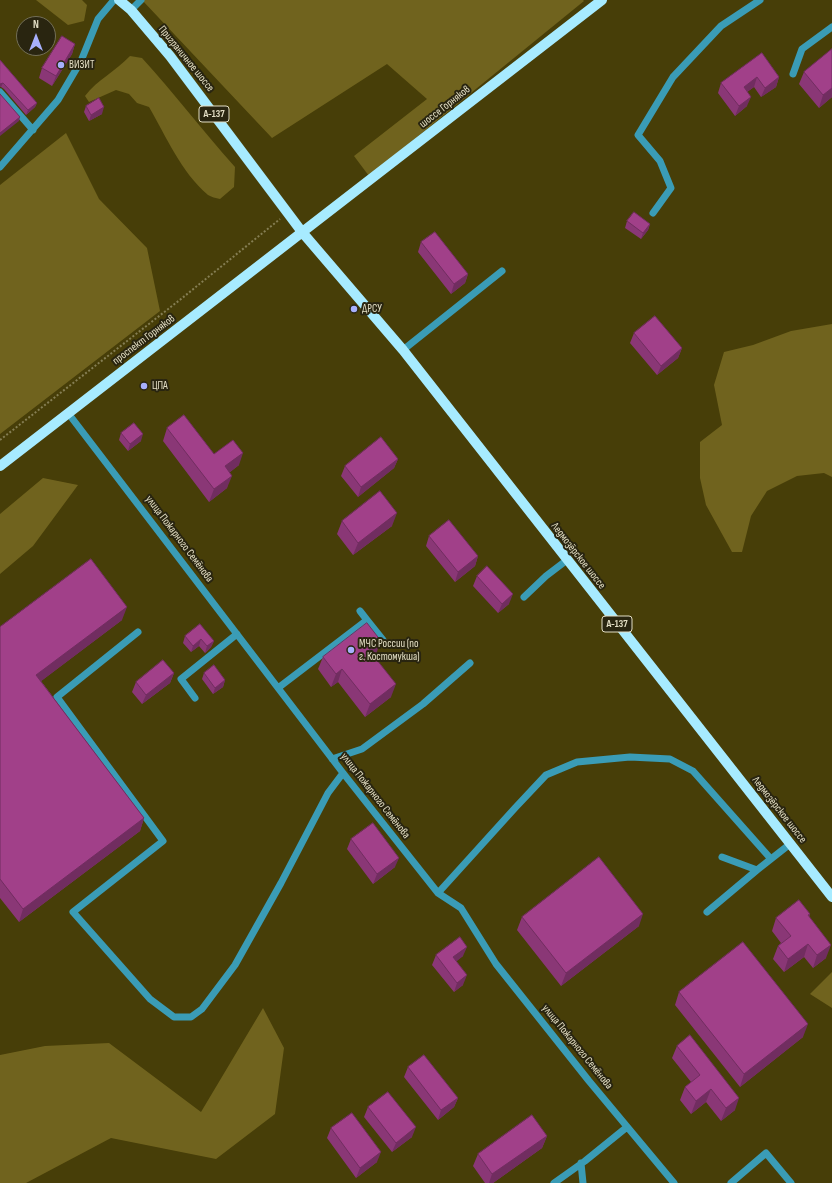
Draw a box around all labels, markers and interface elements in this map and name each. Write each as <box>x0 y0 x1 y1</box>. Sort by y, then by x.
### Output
north arrow <box>16 16 56 56</box>
text: N <box>33 18 39 31</box>
street label: Приграничное шоссе <box>155 23 217 95</box>
place label: ВИЗИТ <box>69 58 94 72</box>
marker: ВИЗИТ <box>56 60 66 70</box>
street label: шоссе Горняков <box>417 83 473 131</box>
road number: А-137 <box>199 106 229 122</box>
place label: ДРСУ <box>362 302 382 316</box>
marker: ДРСУ <box>349 304 359 314</box>
street label: проспект Горняков <box>110 312 178 368</box>
place label: ЦПА <box>152 379 168 393</box>
marker: ЦПА <box>139 381 149 391</box>
street label: улица Пожарного Семёнова <box>142 493 216 585</box>
street label: Ледмозёрское шоссе <box>548 520 608 592</box>
road number: А-137 <box>602 616 632 632</box>
place label: МЧС России (по г. Костомукша) <box>359 637 420 663</box>
marker: МЧС России (по г. Костомукша) <box>346 645 356 655</box>
street label: улица Пожарного Семёнова <box>337 751 413 841</box>
street label: Ледмозёрское шоссе <box>749 774 809 846</box>
street label: улица Пожарного Семёнова <box>539 1002 615 1092</box>

